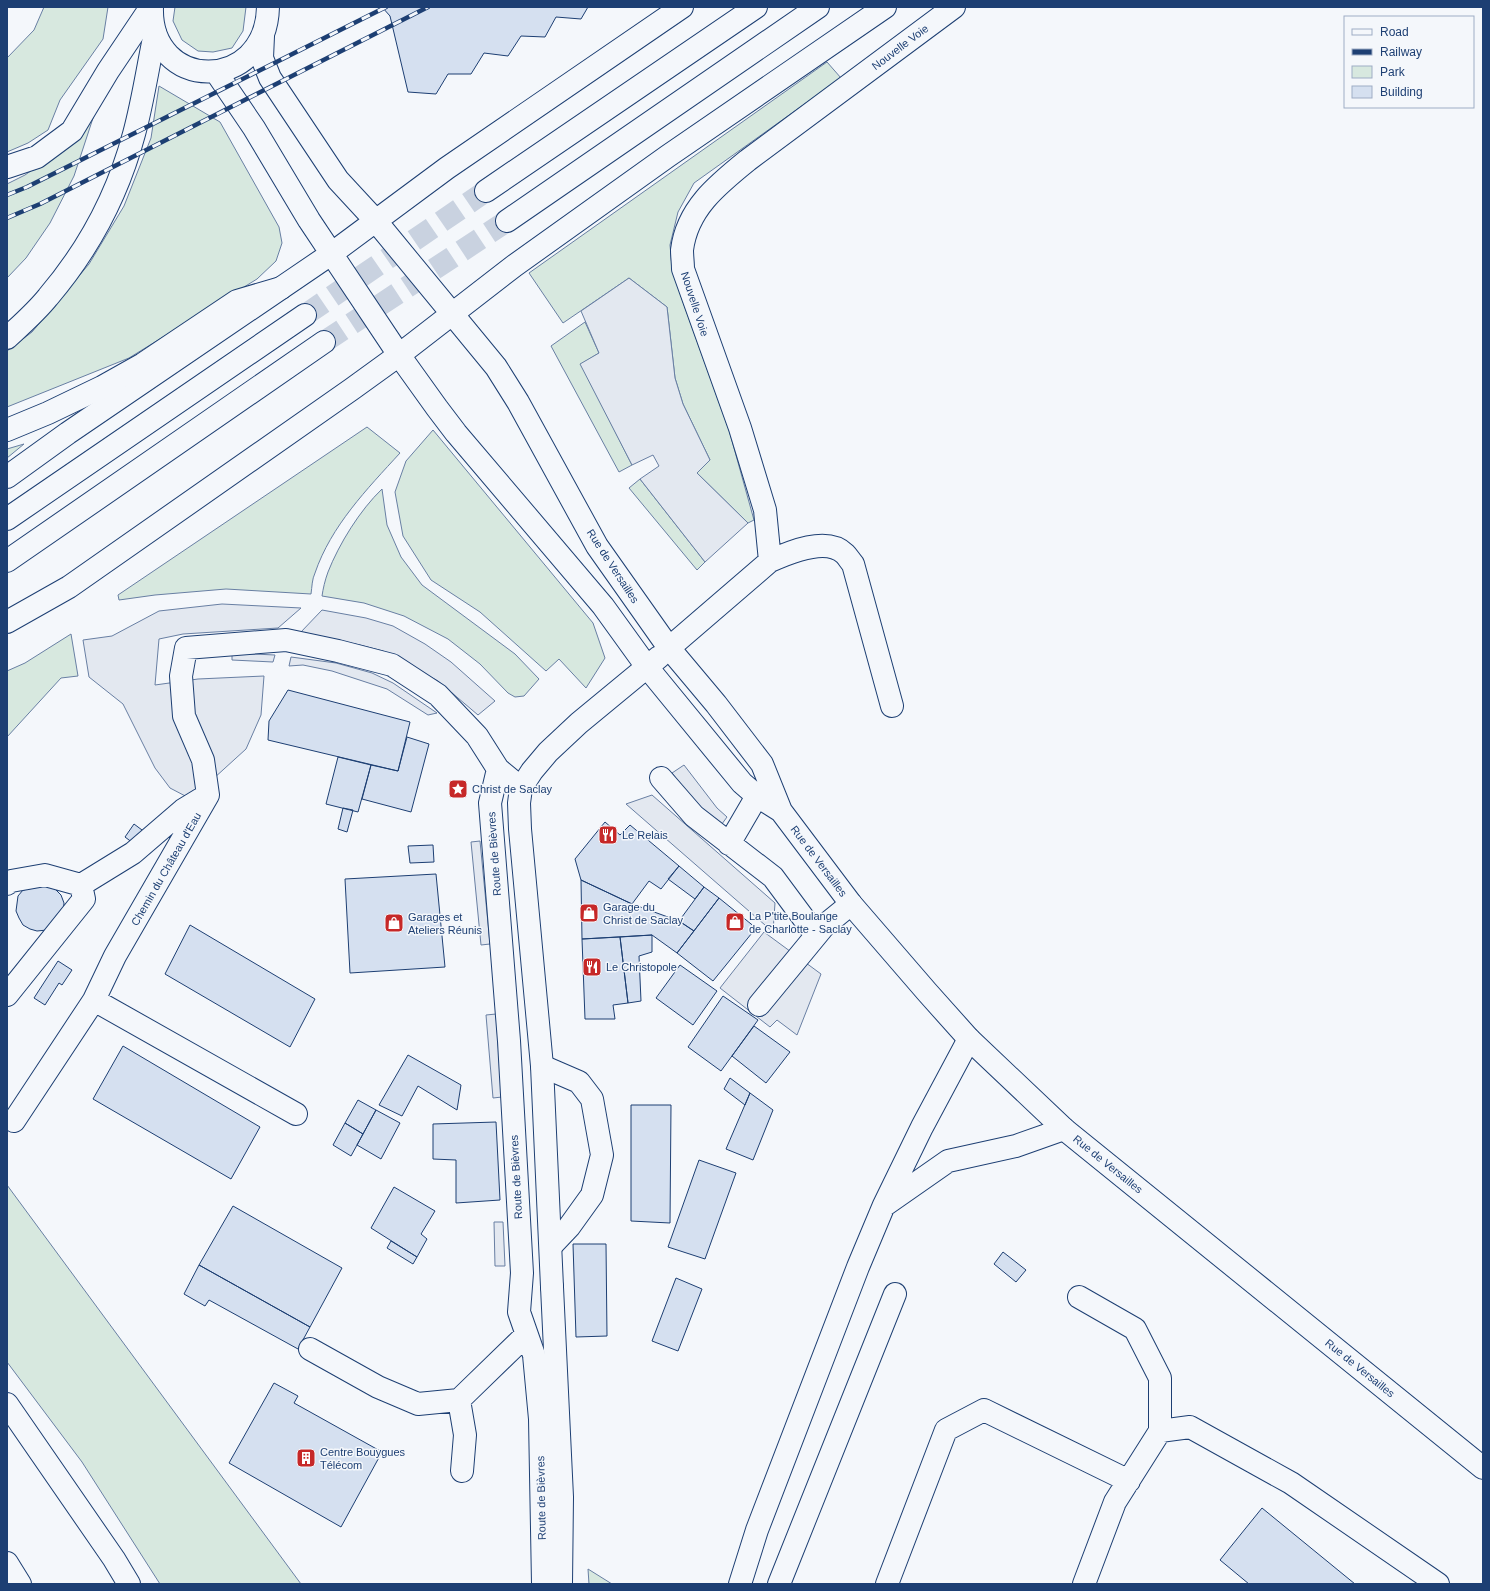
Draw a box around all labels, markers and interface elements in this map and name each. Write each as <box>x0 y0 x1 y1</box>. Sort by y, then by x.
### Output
legend <box>1344 16 1474 108</box>
street label: Nouvelle Voie <box>870 22 930 72</box>
text: Road <box>1380 25 1409 39</box>
text: Railway <box>1380 45 1422 59</box>
text: Park <box>1380 65 1406 79</box>
text: Building <box>1380 85 1423 99</box>
street label: Nouvelle Voie <box>679 270 711 338</box>
street label: Rue de Versailles <box>585 527 642 606</box>
place icon: Christ de Saclay <box>447 778 469 800</box>
place label: Christ de Saclay <box>472 783 553 795</box>
street label: Chemin du Château d'Eau <box>129 810 203 928</box>
street label: Route de Bièvres <box>485 811 503 897</box>
street label: Rue de Versailles <box>788 823 850 899</box>
restaurant icon: Le Relais <box>597 824 619 846</box>
place label: Le Relais <box>622 829 668 841</box>
place label: Garage du Christ de Saclay <box>603 901 684 926</box>
shop icon: Garage du Christ de Saclay <box>578 902 600 924</box>
place label: La P'tite Boulange de Charlotte - Saclay <box>749 910 852 935</box>
place label: Garages et Ateliers Réunis <box>408 911 482 936</box>
shop icon: La P'tite Boulange de Charlotte - Saclay <box>724 911 746 933</box>
shop icon: Garages et Ateliers Réunis <box>383 912 405 934</box>
restaurant icon: Le Christopole <box>581 956 603 978</box>
place label: Le Christopole <box>606 961 677 973</box>
street label: Rue de Versailles <box>1071 1132 1145 1196</box>
street label: Route de Bièvres <box>508 1134 524 1219</box>
street label: Rue de Versailles <box>1323 1336 1397 1400</box>
place label: Centre Bouygues Télécom <box>320 1446 405 1471</box>
building icon: Centre Bouygues Télécom <box>295 1447 317 1469</box>
street label: Route de Bièvres <box>534 1455 548 1540</box>

